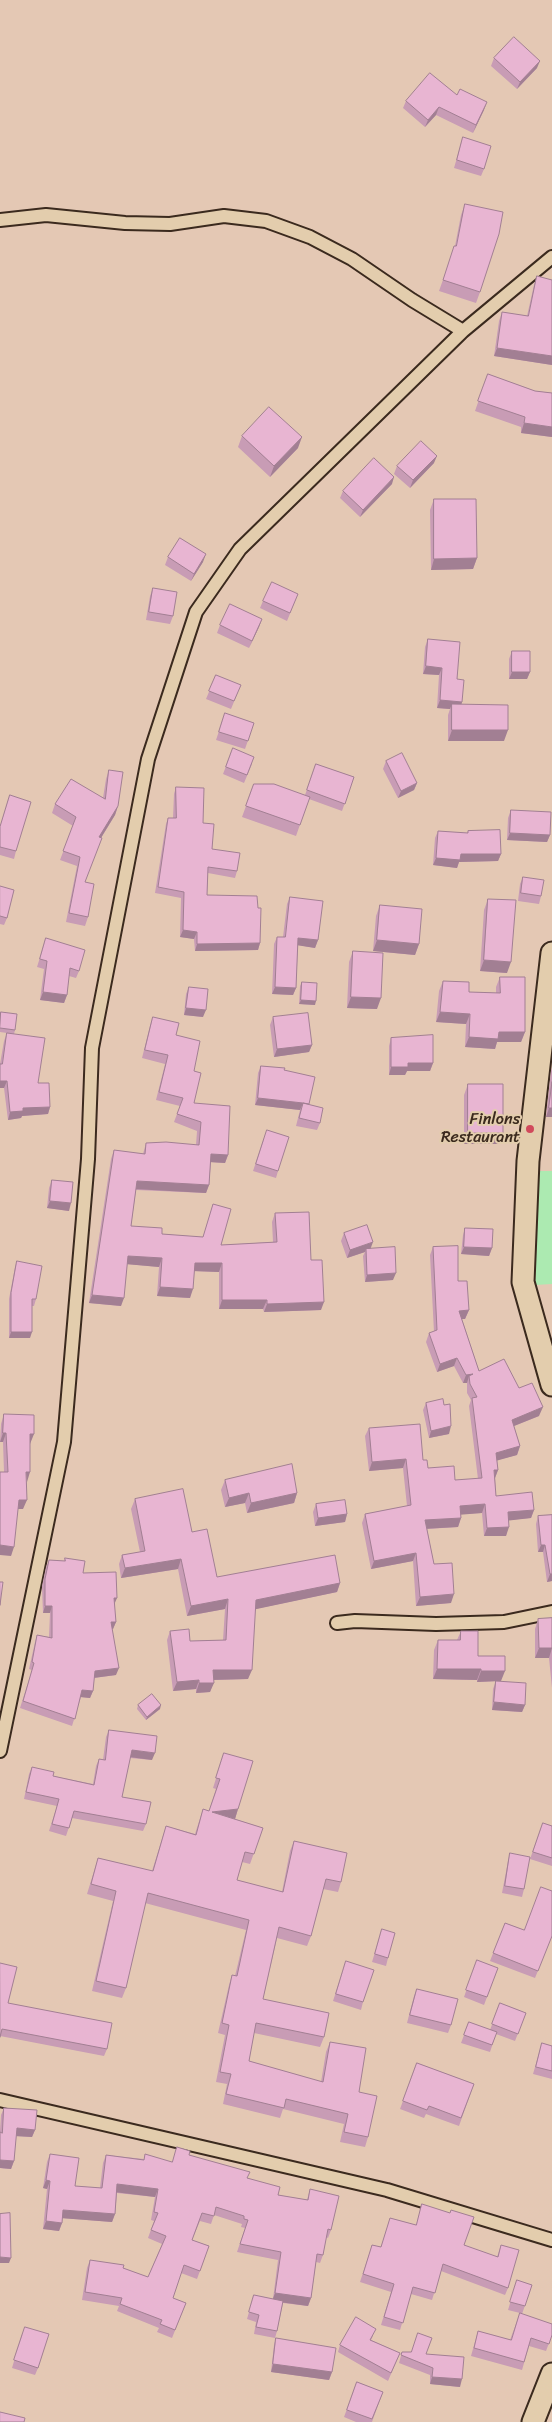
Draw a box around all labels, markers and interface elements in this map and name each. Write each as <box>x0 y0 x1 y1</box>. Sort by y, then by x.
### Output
place label: Finlons Restaurant <box>441 1110 520 1148</box>
marker: Finlons Restaurant <box>524 1123 536 1135</box>

